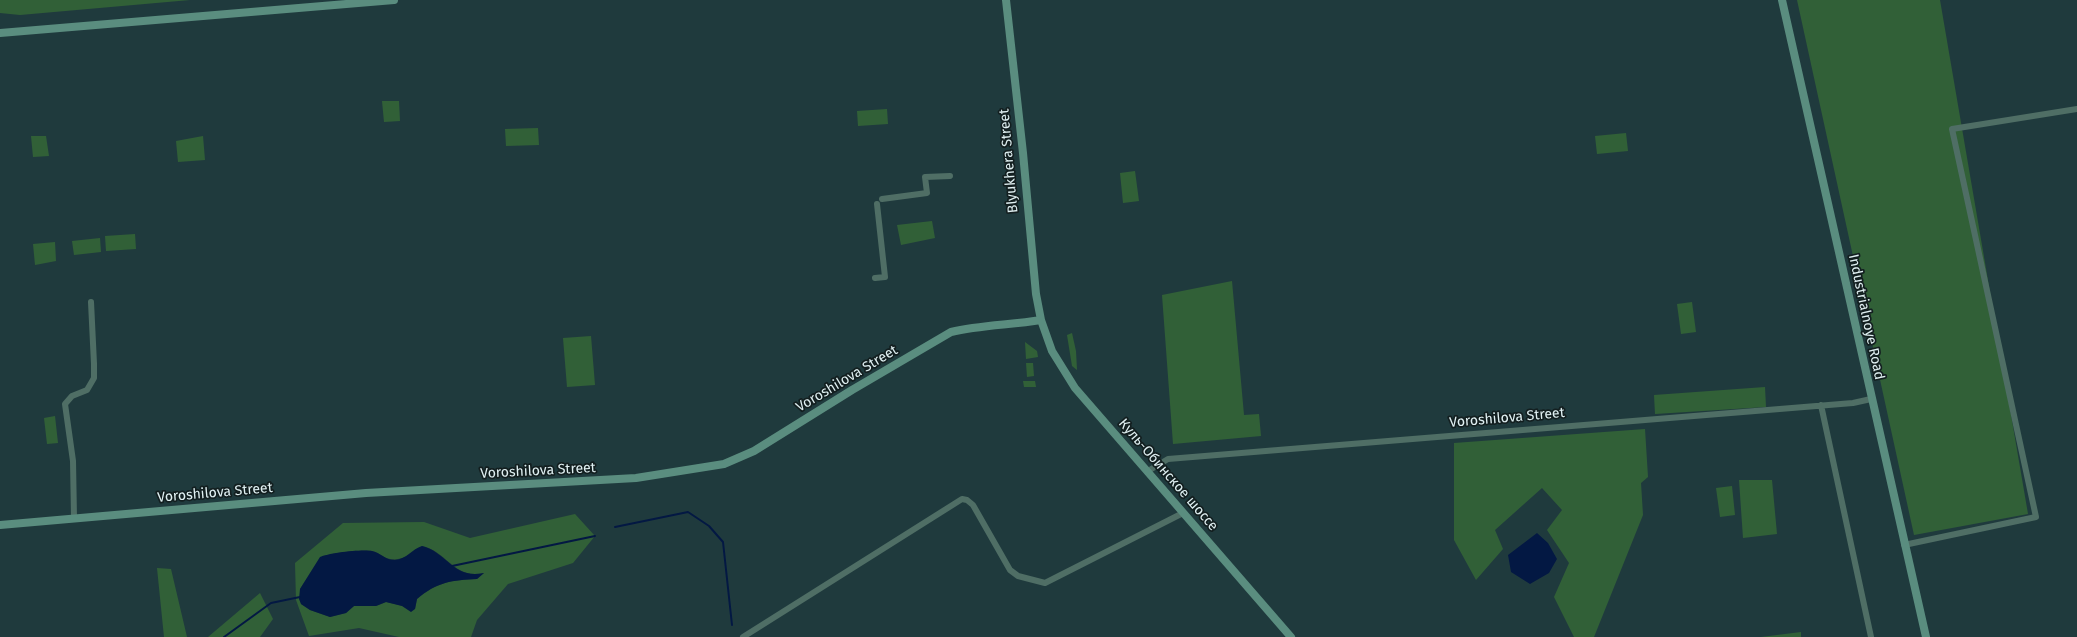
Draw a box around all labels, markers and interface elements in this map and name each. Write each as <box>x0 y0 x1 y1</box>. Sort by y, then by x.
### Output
street label: Blyukhera Street <box>996 108 1022 214</box>
street label: Industrialnoye Road <box>1844 253 1888 381</box>
street label: Voroshilova Street <box>793 342 901 416</box>
street label: Voroshilova Street <box>1449 405 1565 431</box>
street label: Куль-Обинское шоссе <box>1115 415 1221 535</box>
street label: Voroshilova Street <box>480 460 596 482</box>
street label: Voroshilova Street <box>157 480 273 506</box>

